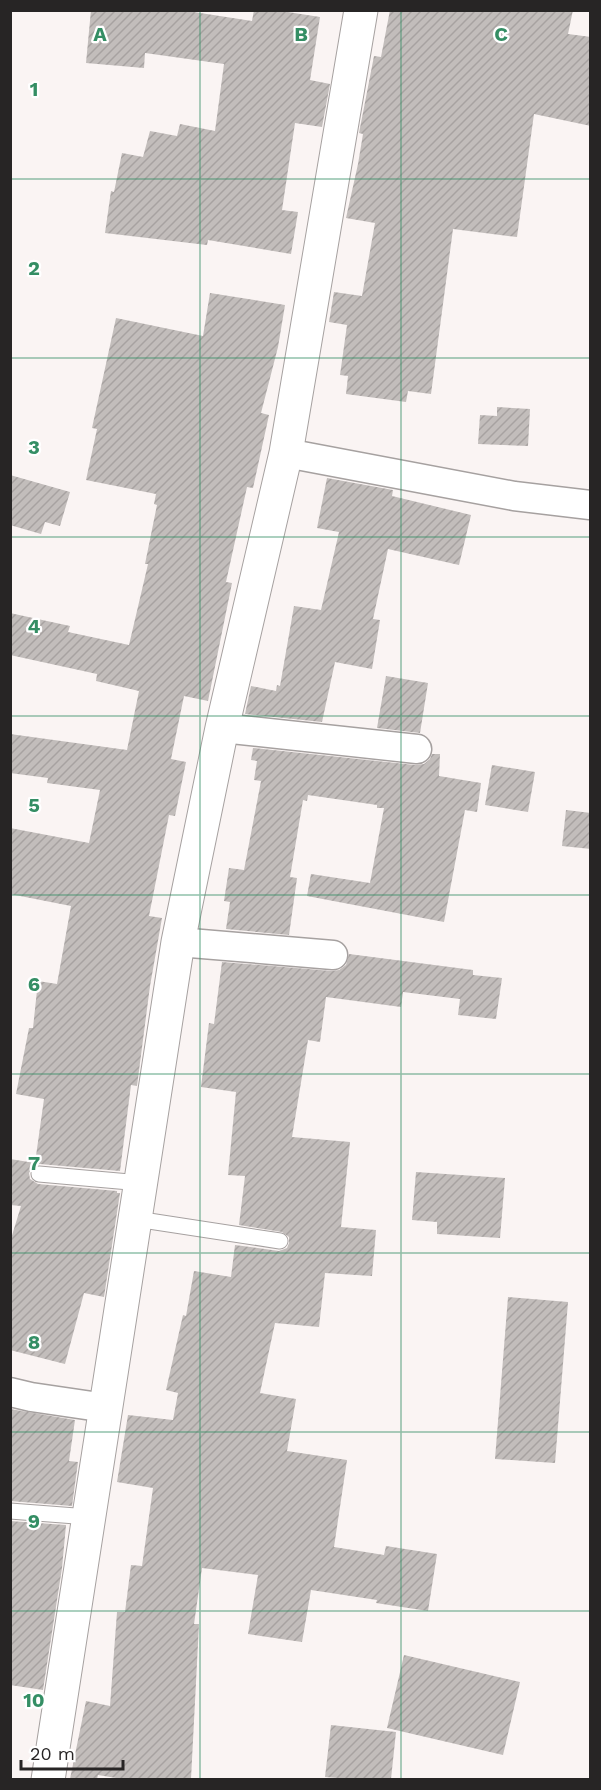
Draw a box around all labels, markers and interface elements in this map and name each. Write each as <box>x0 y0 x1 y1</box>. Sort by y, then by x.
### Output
text: A <box>93 22 107 46</box>
text: B <box>294 22 308 46</box>
text: C <box>494 22 508 46</box>
text: 1 <box>30 77 38 101</box>
text: 2 <box>28 256 40 280</box>
text: 3 <box>28 435 40 459</box>
text: 4 <box>28 614 41 638</box>
text: 5 <box>28 793 40 817</box>
text: 6 <box>28 972 40 996</box>
text: 7 <box>28 1151 40 1175</box>
text: 8 <box>28 1330 40 1354</box>
text: 9 <box>28 1509 40 1533</box>
text: 10 <box>23 1688 45 1712</box>
scale bar <box>21 1733 123 1771</box>
text: 20 m <box>30 1743 75 1764</box>

